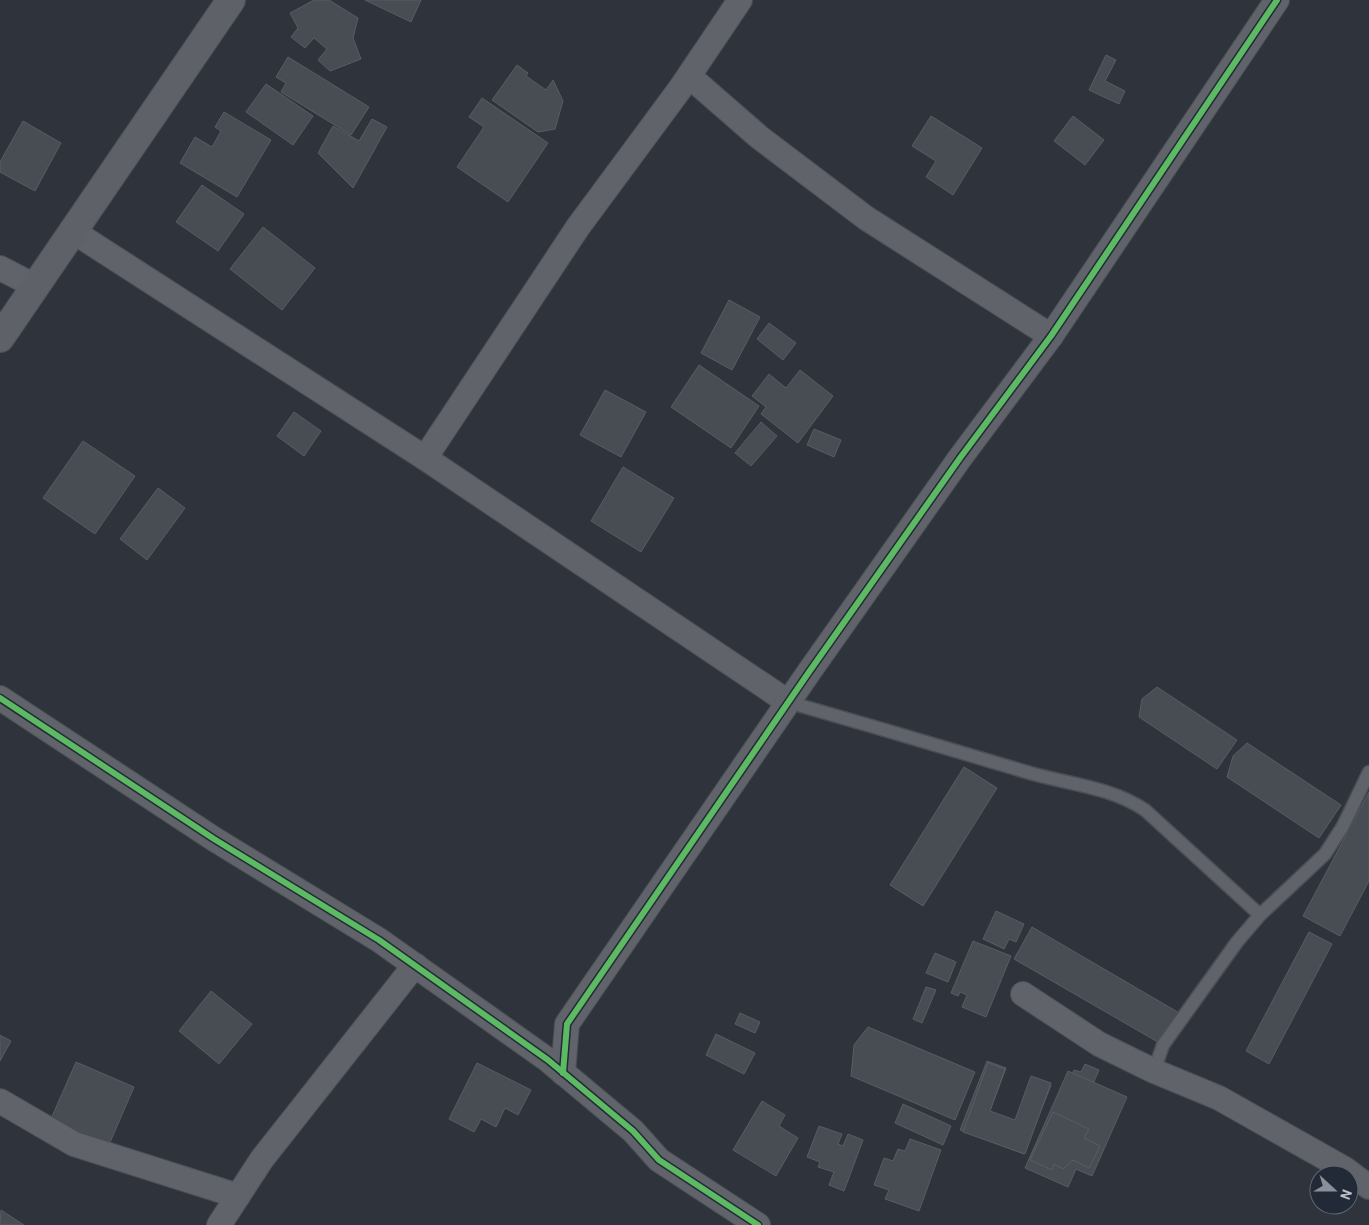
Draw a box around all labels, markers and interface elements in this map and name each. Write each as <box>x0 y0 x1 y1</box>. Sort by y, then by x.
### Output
north arrow <box>1309 1165 1359 1215</box>
text: N <box>1337 1187 1356 1202</box>

